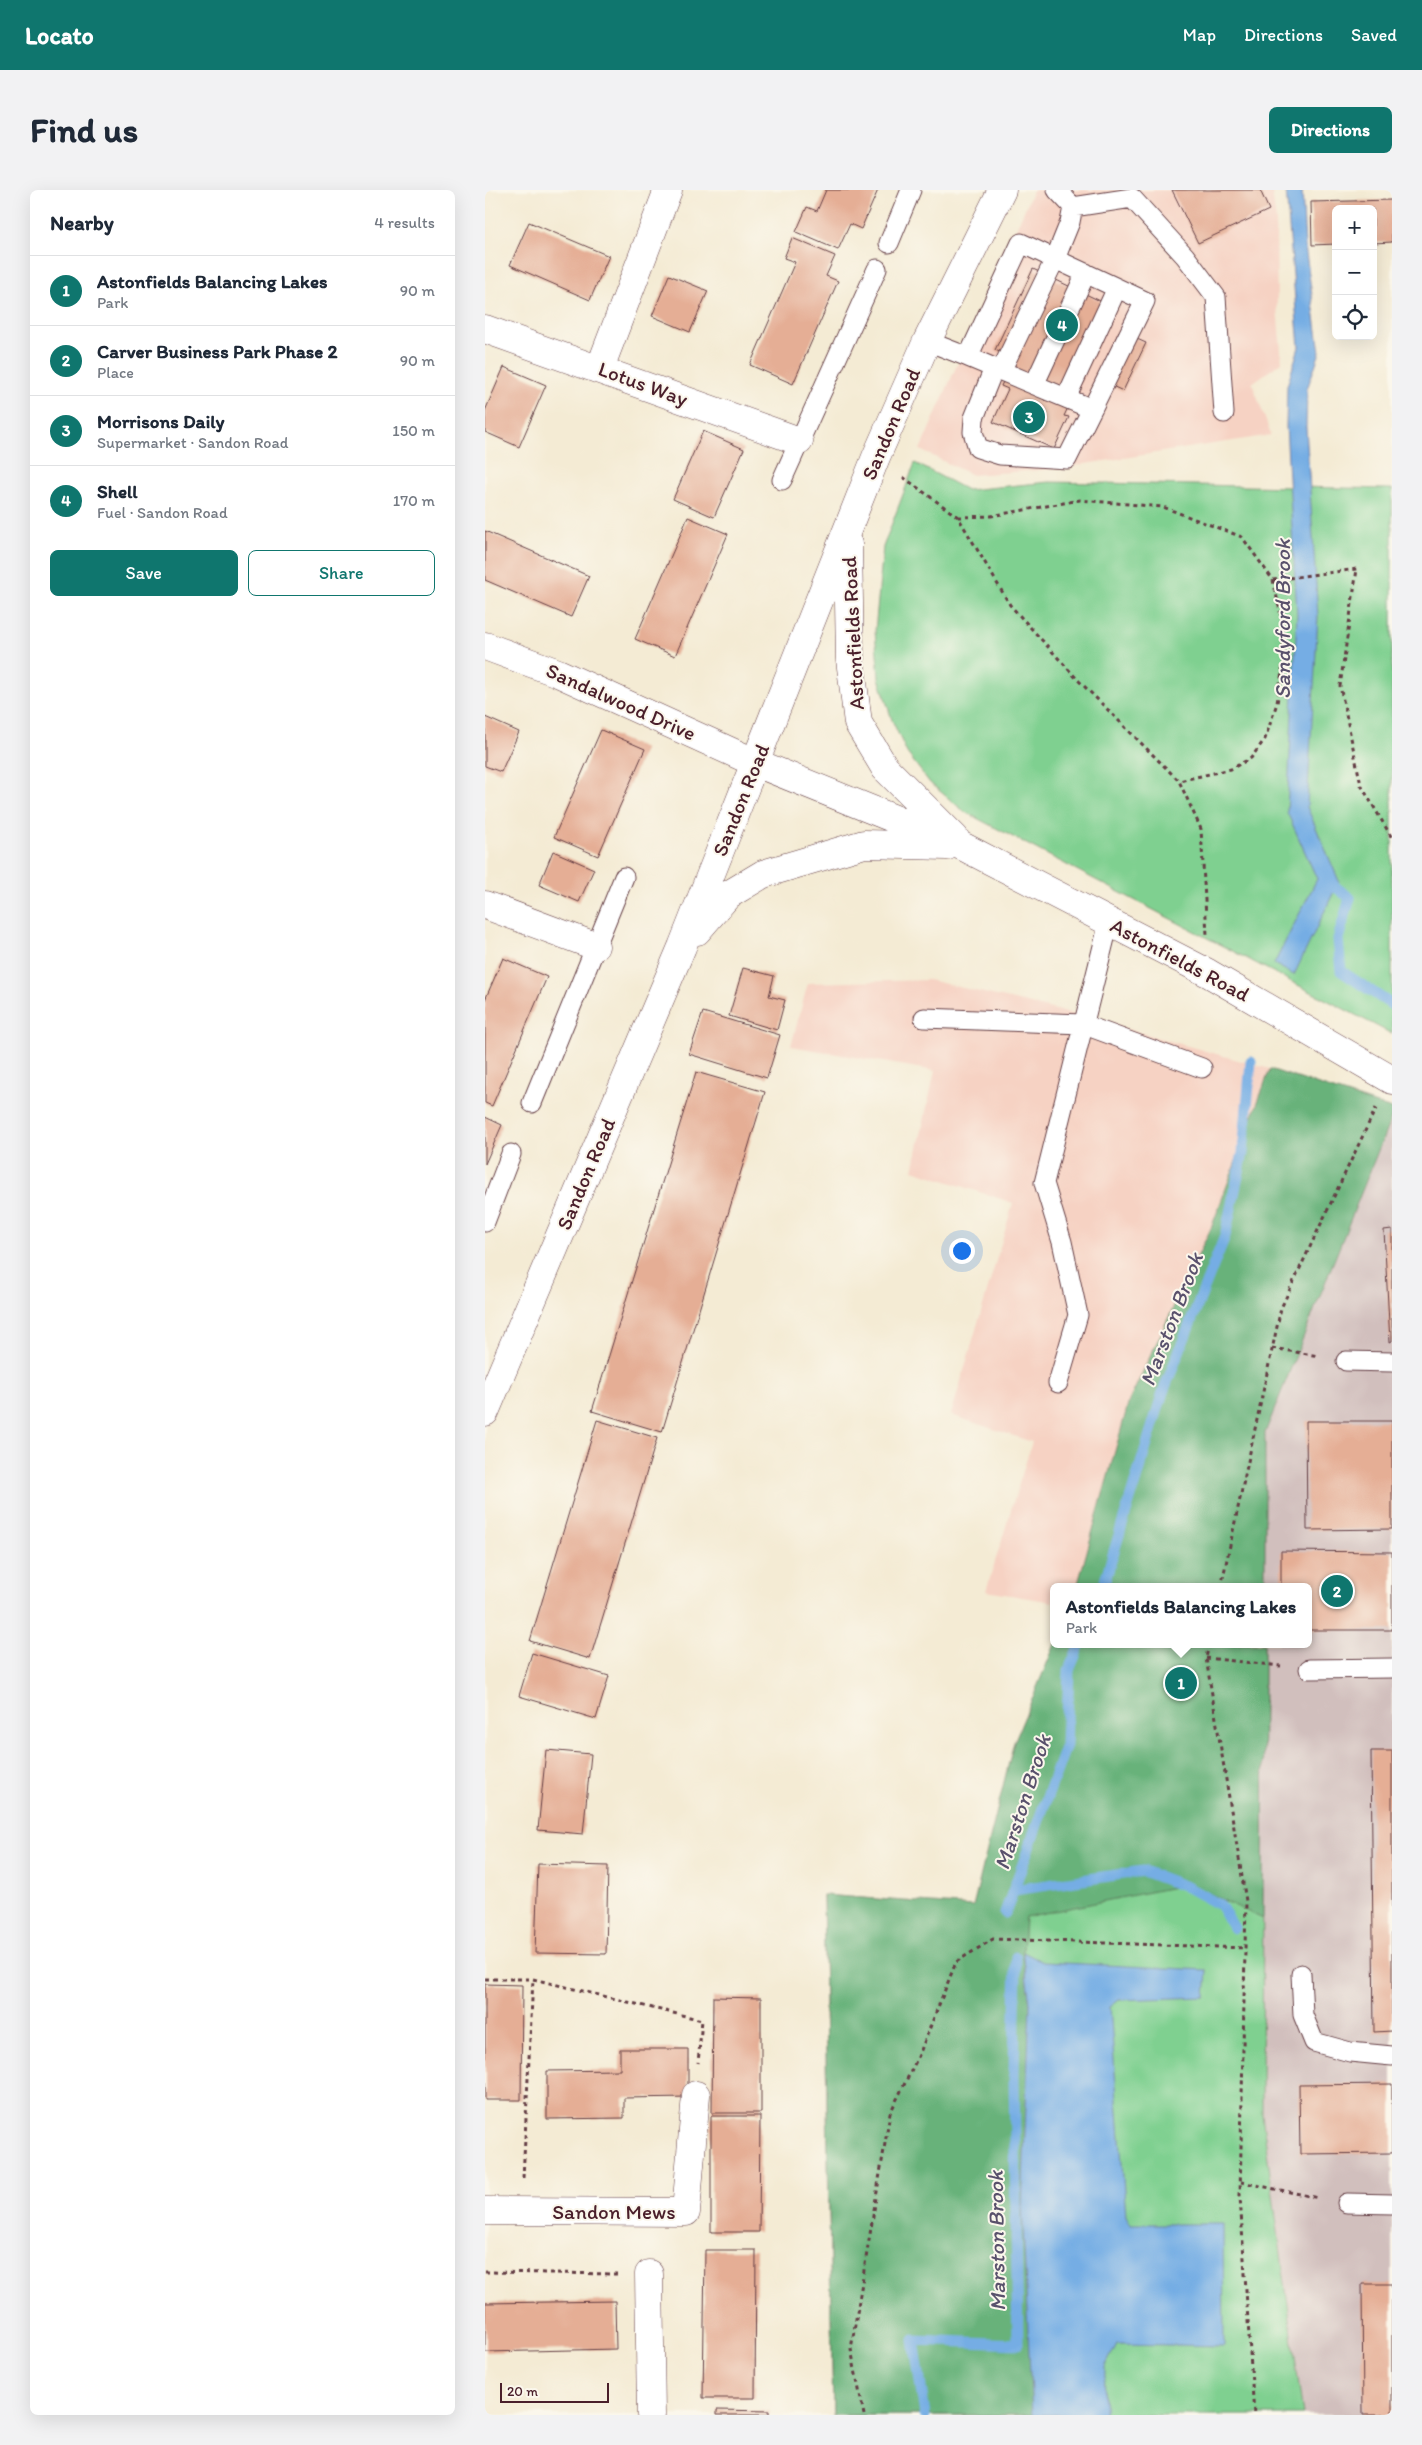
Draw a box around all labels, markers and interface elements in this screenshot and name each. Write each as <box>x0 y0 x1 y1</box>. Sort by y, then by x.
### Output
text: Locato <box>25 21 94 50</box>
text: Map <box>1183 24 1216 46</box>
text: Directions <box>1244 24 1323 46</box>
text: Saved <box>1351 24 1397 46</box>
button: Directions <box>1269 107 1392 153</box>
text: Find us <box>30 109 138 151</box>
map controls <box>1332 205 1377 340</box>
button: + <box>1332 205 1377 250</box>
text: Nearby <box>50 210 114 235</box>
text: 4 results <box>374 213 435 232</box>
button: − <box>1332 250 1377 295</box>
text: Astonfields Balancing Lakes <box>97 270 327 293</box>
text: 1 <box>62 281 70 300</box>
text: 90 m <box>400 281 435 300</box>
text: Park <box>97 293 128 312</box>
button: locate <box>1332 295 1377 340</box>
pin: 4 <box>1046 306 1078 344</box>
text: Carver Business Park Phase 2 <box>97 340 338 363</box>
text: 2 <box>62 351 70 370</box>
text: 90 m <box>400 351 435 370</box>
street label: Lotus Way <box>595 356 691 411</box>
text: Place <box>97 363 134 382</box>
street label: Sandon Road <box>856 364 925 483</box>
pin: 3 <box>1013 398 1045 436</box>
text: Morrisons Daily <box>97 410 225 433</box>
text: 3 <box>62 421 70 440</box>
text: 150 m <box>392 421 435 440</box>
text: Supermarket · Sandon Road <box>97 433 289 452</box>
text: Shell <box>97 480 138 503</box>
text: 4 <box>61 491 71 510</box>
text: 170 m <box>393 491 435 510</box>
text: Fuel · Sandon Road <box>97 503 228 522</box>
water label: Sandyford Brook <box>1269 537 1296 699</box>
button: Save <box>50 550 238 596</box>
button: Share <box>248 550 435 596</box>
street label: Astonfields Road <box>836 555 869 711</box>
street label: Sandalwood Drive <box>542 657 700 746</box>
street label: Sandon Road <box>707 740 775 860</box>
street label: Astonfields Road <box>1106 912 1254 1007</box>
street label: Sandon Road <box>551 1114 620 1233</box>
your location <box>949 1238 975 1264</box>
water label: Marston Brook <box>1134 1247 1210 1390</box>
pin: 2 <box>1321 1572 1353 1610</box>
popup <box>1050 1583 1312 1648</box>
text: Astonfields Balancing Lakes <box>1066 1595 1296 1618</box>
text: Park <box>1066 1618 1097 1637</box>
pin: 1 <box>1165 1664 1197 1702</box>
water label: Marston Brook <box>988 1730 1058 1873</box>
water label: Marston Brook <box>982 2169 1011 2311</box>
street label: Sandon Mews <box>552 2199 676 2224</box>
scale bar <box>500 2380 609 2403</box>
text: 20 m <box>507 2383 538 2400</box>

